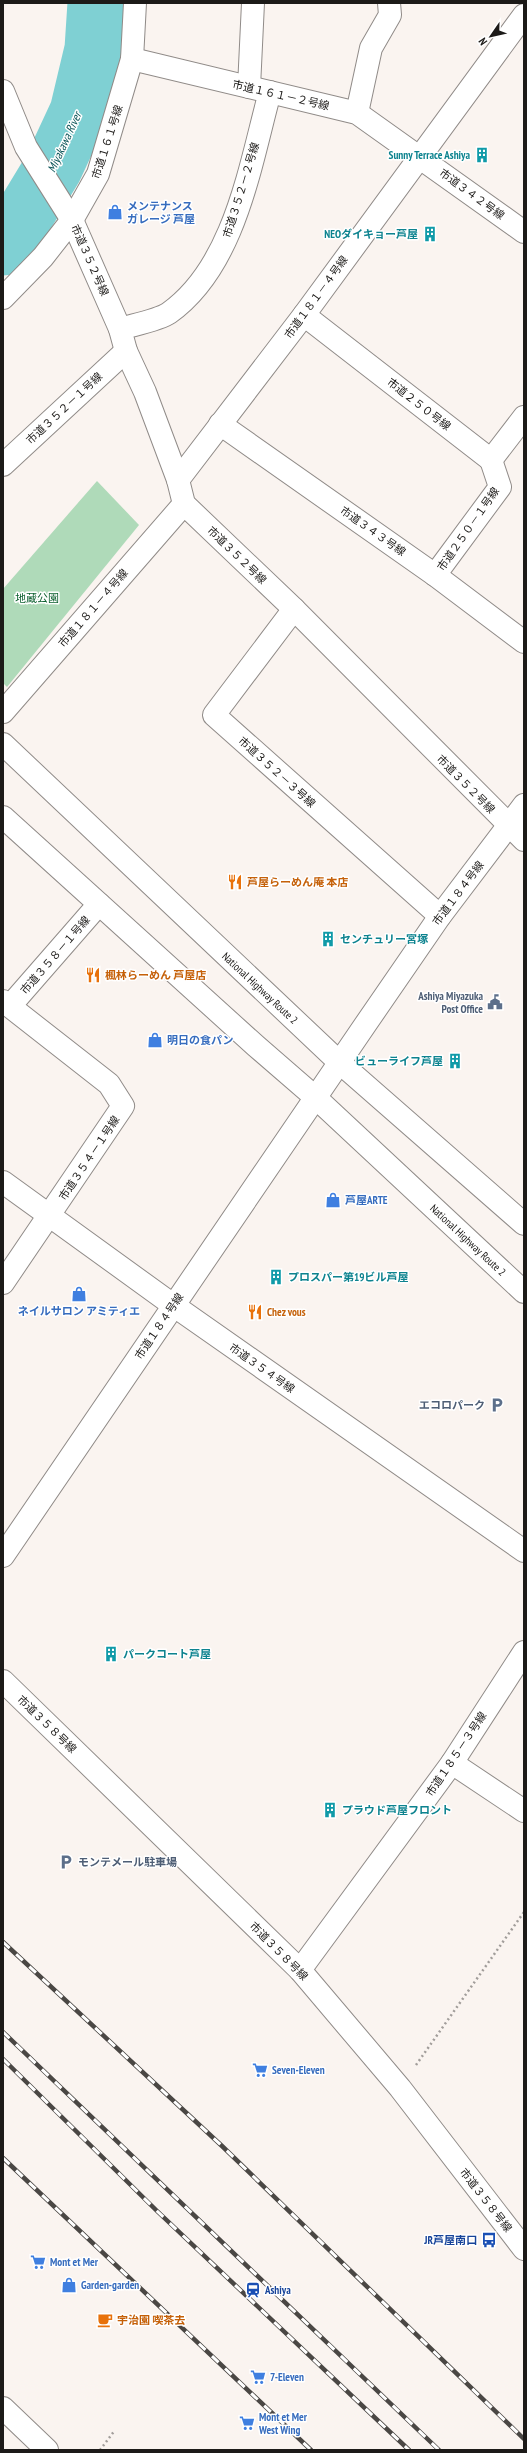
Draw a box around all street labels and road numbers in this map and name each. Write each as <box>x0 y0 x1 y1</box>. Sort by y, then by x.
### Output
street label: 市道１６１－２号線 <box>231 77 331 113</box>
street label: 市道１６１号線 <box>88 103 126 181</box>
street label: 市道３５２－２号線 <box>220 141 262 239</box>
street label: 市道３４２号線 <box>437 166 507 222</box>
street label: 市道３５２号線 <box>68 222 112 298</box>
street label: 市道１８１－４号線 <box>281 253 351 341</box>
street label: 市道３５２－１号線 <box>23 369 105 447</box>
street label: 市道２５０号線 <box>384 375 454 433</box>
street label: 市道２５０－１号線 <box>434 484 502 574</box>
street label: 市道３４３号線 <box>337 503 409 559</box>
street label: 市道３５２号線 <box>204 523 270 587</box>
street label: 市道１８１－４号線 <box>55 566 131 650</box>
street label: 市道３５２－３号線 <box>236 734 318 810</box>
street label: 市道３５２号線 <box>434 752 498 816</box>
street label: 市道１８４号線 <box>429 858 487 928</box>
street label: 市道３５８－１号線 <box>17 913 93 997</box>
street label: National Highway Route 2 <box>219 949 301 1027</box>
street label: 市道３５４－１号線 <box>56 1113 122 1203</box>
street label: National Highway Route 2 <box>427 1201 509 1279</box>
street label: 市道１８４号線 <box>132 1290 186 1362</box>
street label: 市道３５４号線 <box>226 1340 298 1396</box>
street label: 市道３５８号線 <box>14 1692 80 1756</box>
street label: 市道１８５－３号線 <box>423 1709 489 1799</box>
street label: 市道３５８号線 <box>247 1919 311 1983</box>
street label: 市道３５８号線 <box>457 2165 515 2235</box>

